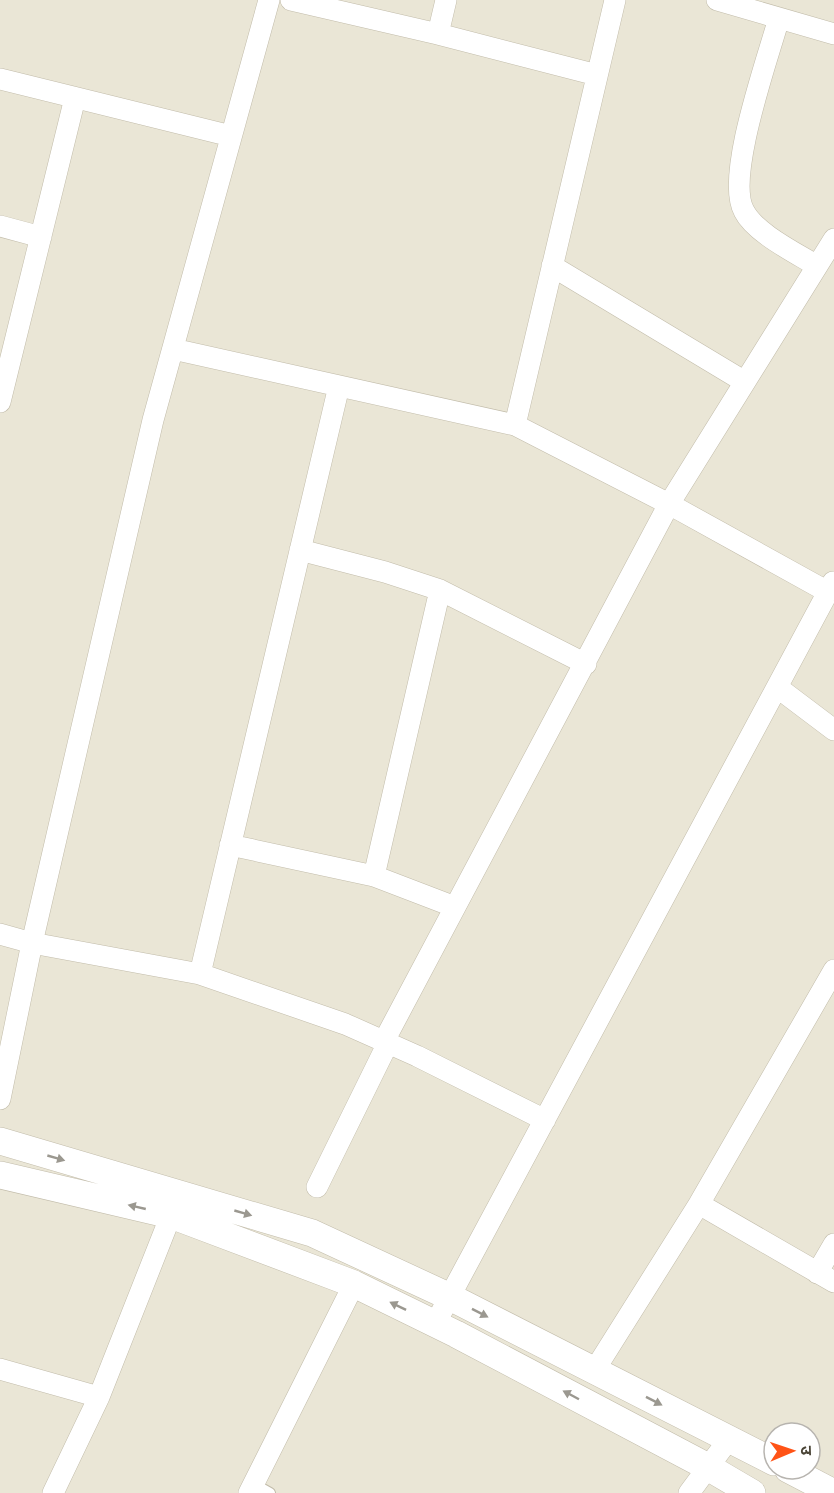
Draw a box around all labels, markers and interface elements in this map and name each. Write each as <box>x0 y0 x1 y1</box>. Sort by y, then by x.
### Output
one-way arrow <box>47 1154 65 1163</box>
one-way arrow <box>128 1202 146 1212</box>
one-way arrow <box>234 1209 252 1218</box>
one-way arrow <box>389 1301 406 1310</box>
one-way arrow <box>472 1308 489 1318</box>
one-way arrow <box>562 1390 579 1400</box>
one-way arrow <box>645 1396 663 1406</box>
north arrow <box>762 1421 822 1481</box>
text: उ <box>798 1445 816 1456</box>

